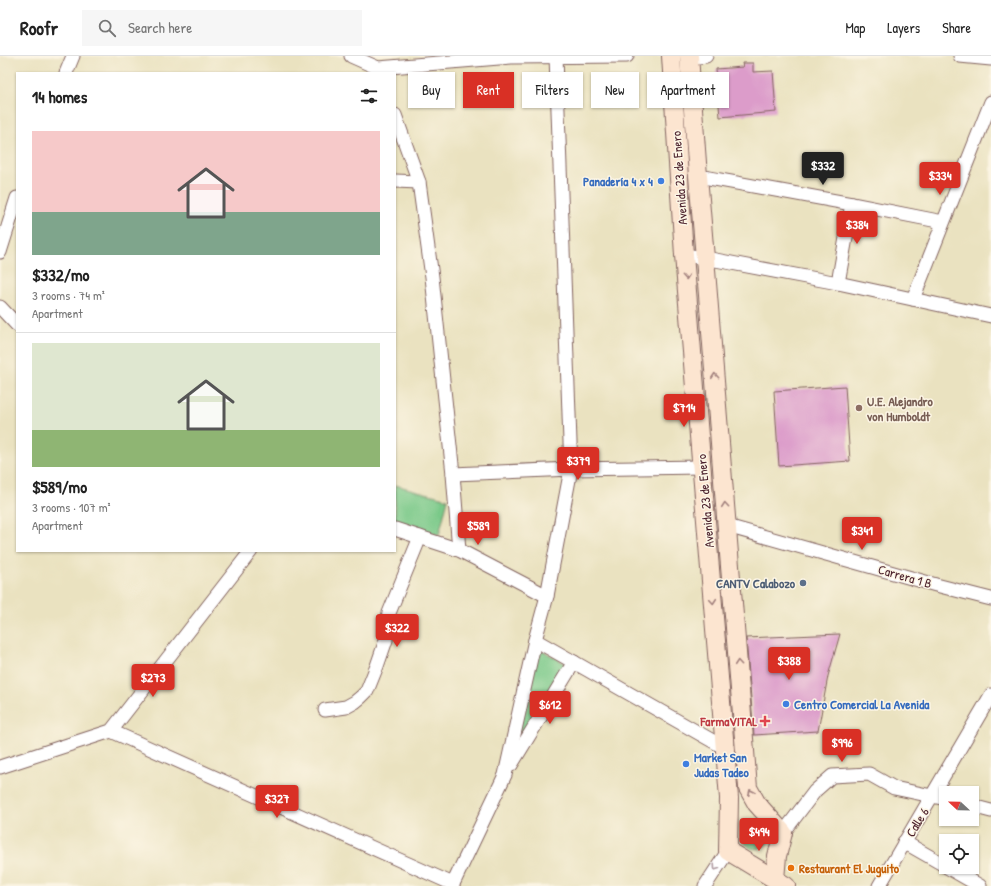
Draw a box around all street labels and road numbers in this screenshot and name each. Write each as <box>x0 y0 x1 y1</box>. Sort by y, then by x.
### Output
street label: Avenida 23 de Enero <box>667 131 691 225</box>
street label: Avenida 23 de Enero <box>692 453 718 549</box>
street label: Carrera 1 B <box>876 560 934 592</box>
street label: Calle 6 <box>901 804 933 840</box>

